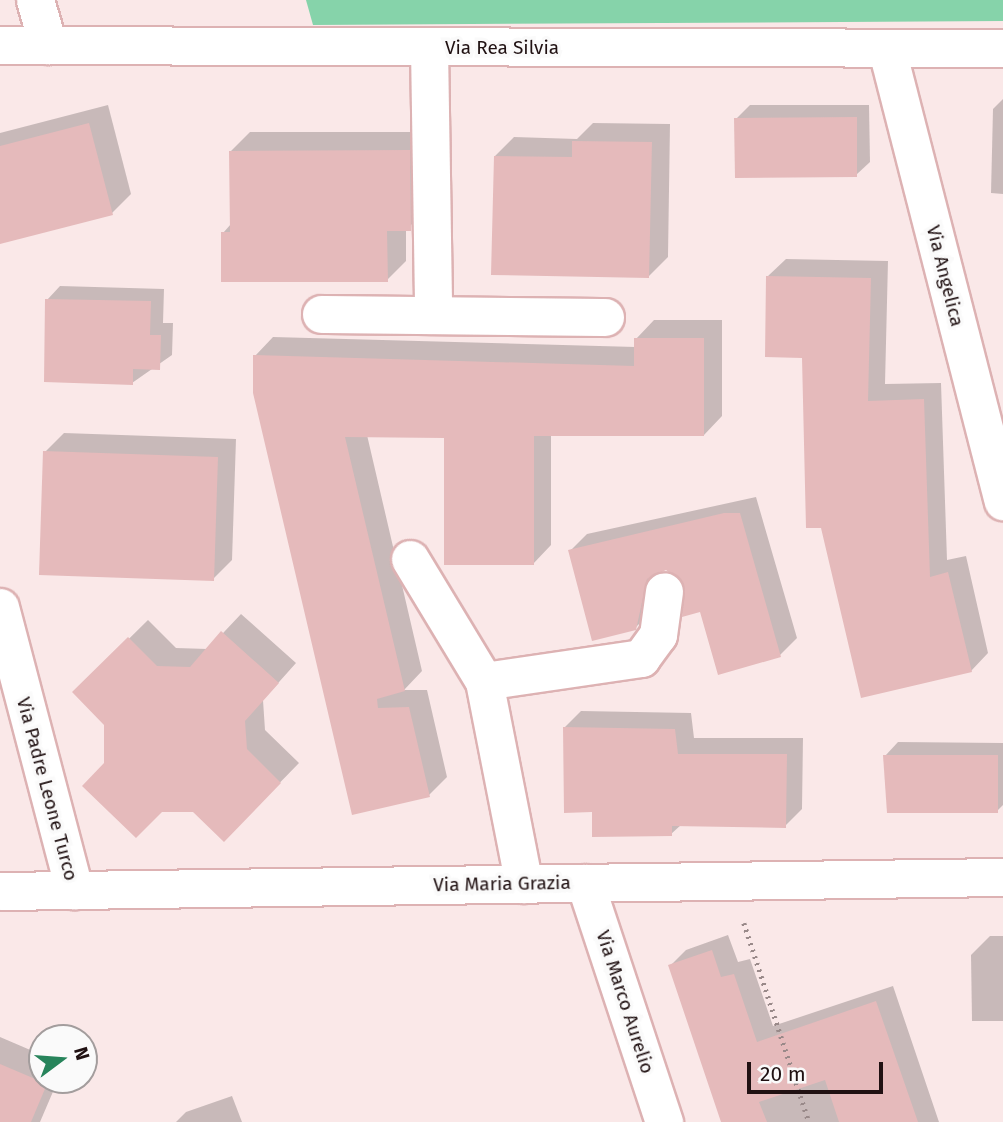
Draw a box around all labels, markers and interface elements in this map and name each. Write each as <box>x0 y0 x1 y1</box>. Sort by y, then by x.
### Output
street label: Via Rea Silvia <box>445 37 559 59</box>
street label: Via Angelica <box>921 223 969 329</box>
street label: Via Padre Leone Turco <box>12 695 82 883</box>
street label: Via Maria Grazia <box>433 871 571 897</box>
street label: Via Marco Aurelio <box>591 928 659 1076</box>
north arrow <box>28 1024 98 1094</box>
text: N <box>69 1044 95 1063</box>
scale bar <box>751 1048 888 1092</box>
text: 20 m <box>760 1061 806 1087</box>

